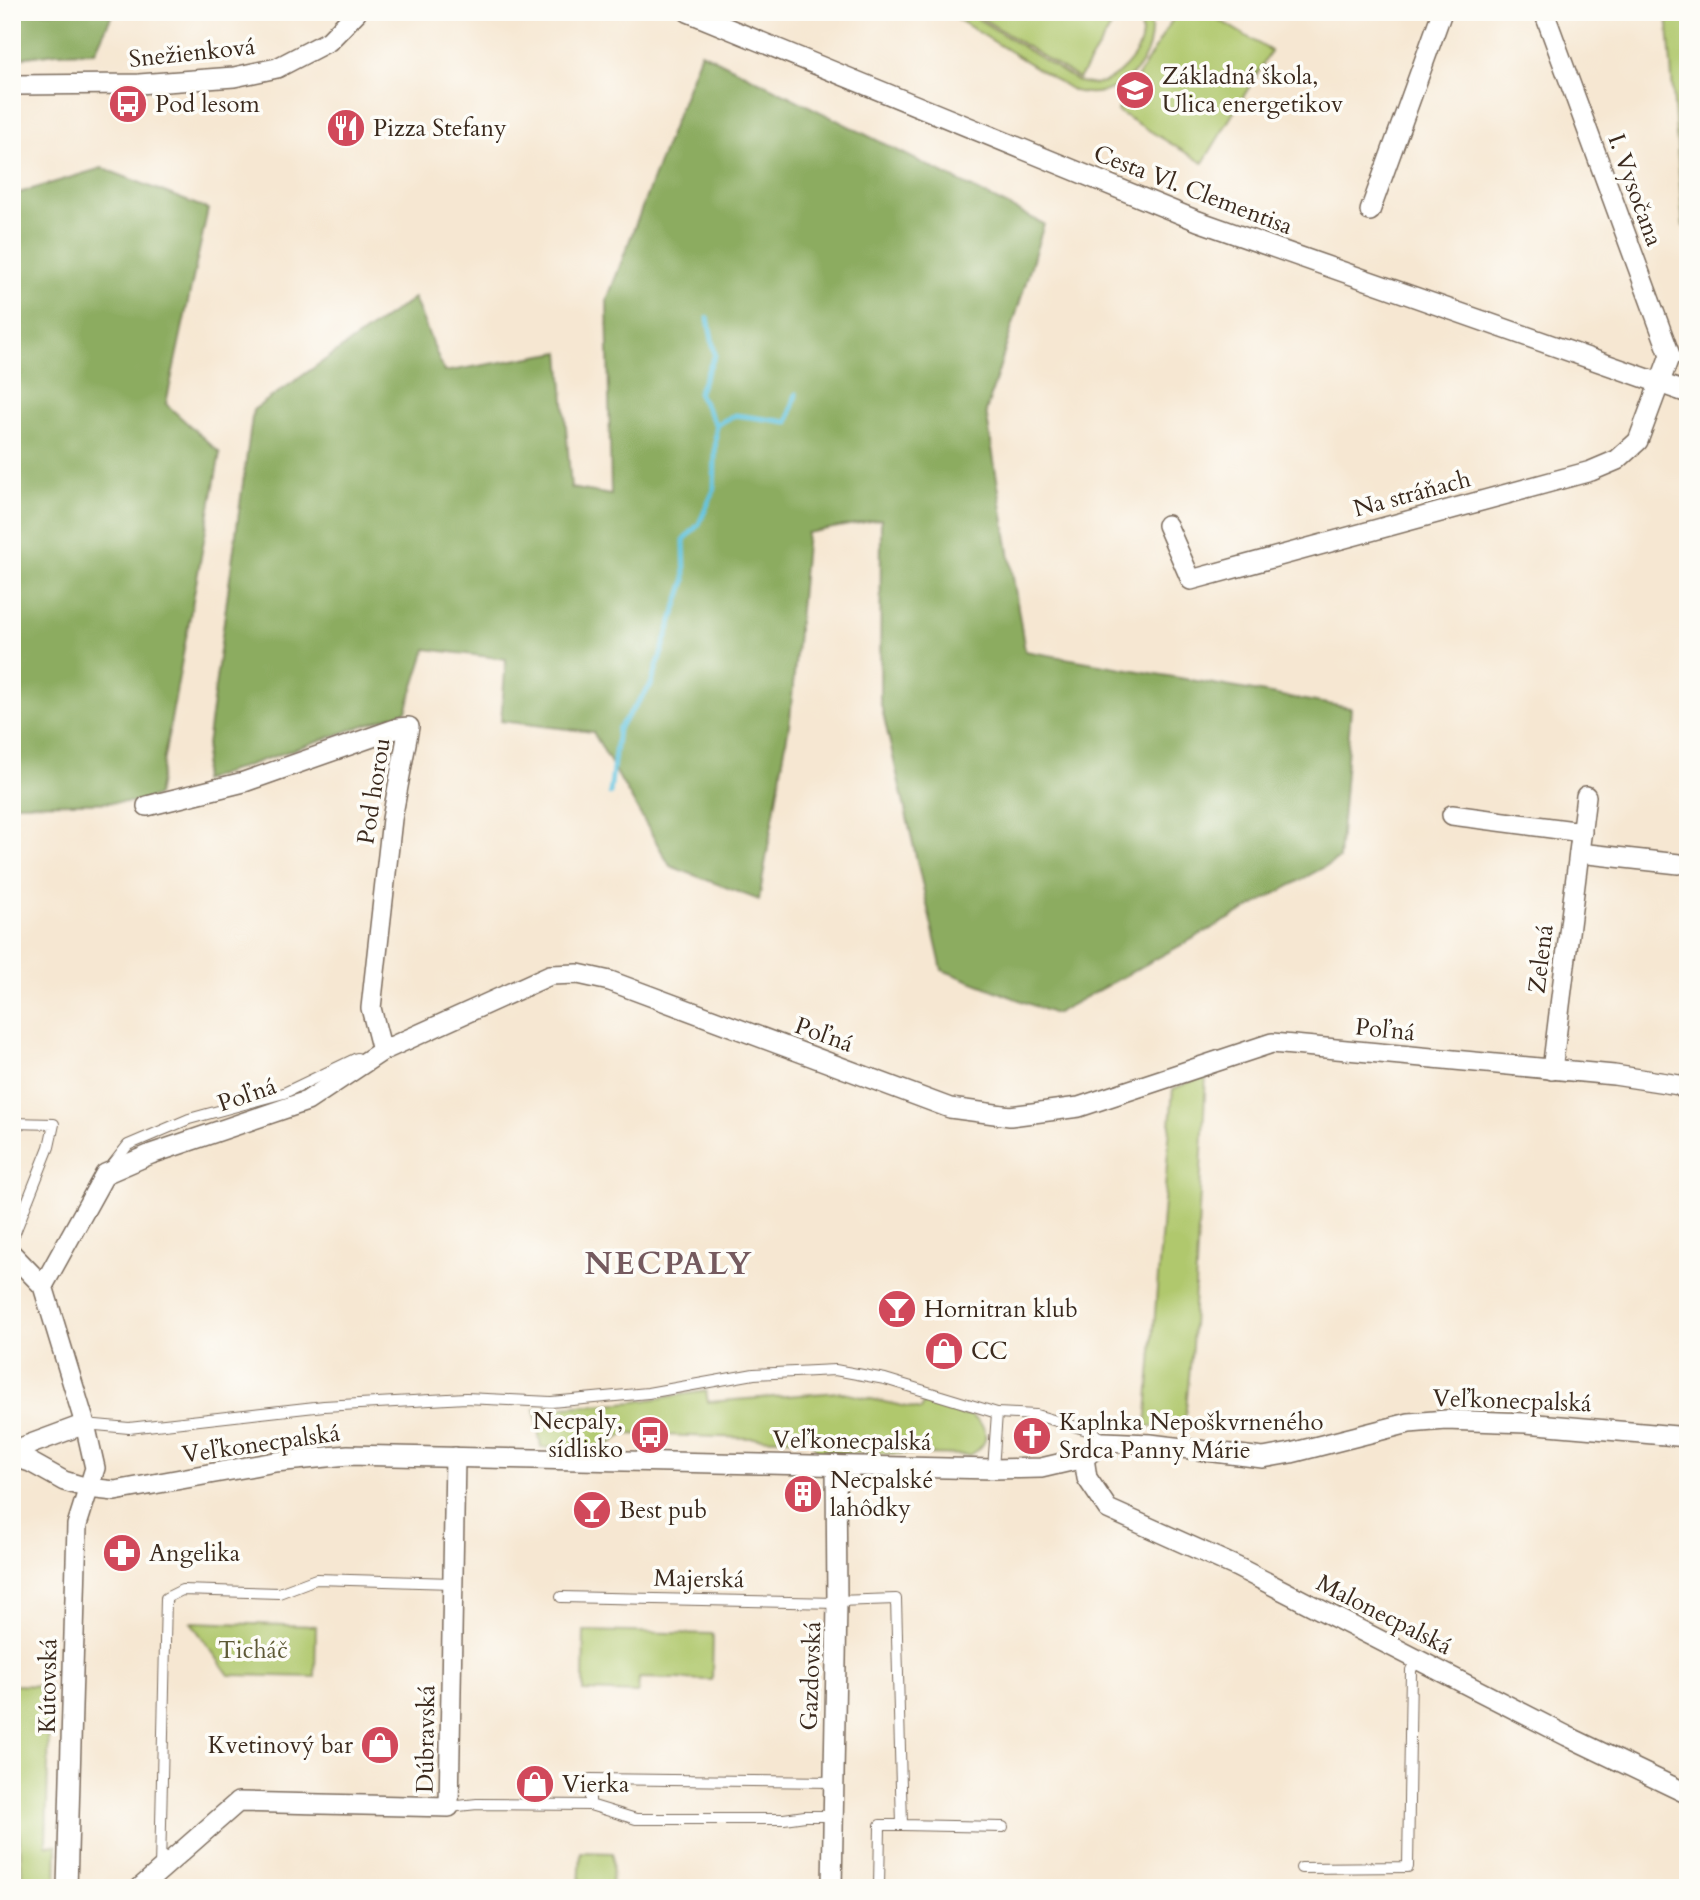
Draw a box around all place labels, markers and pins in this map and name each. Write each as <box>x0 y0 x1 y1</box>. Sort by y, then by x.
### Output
place label: Základná škola, Ulica energetikov <box>1162 60 1344 121</box>
school or university icon: Základná škola, Ulica energetikov <box>1114 69 1156 111</box>
bus stop icon: Pod lesom <box>107 83 149 125</box>
place label: Pod lesom <box>155 88 260 121</box>
restaurant icon: Pizza Stefany <box>325 107 367 149</box>
place label: Pizza Stefany <box>373 112 507 145</box>
bar icon: Hornitran klub <box>876 1288 918 1330</box>
place label: Hornitran klub <box>924 1293 1078 1326</box>
shop icon: CC <box>923 1330 965 1372</box>
place label: CC <box>971 1335 1008 1368</box>
place label: Necpaly, sídlisko <box>533 1405 623 1466</box>
place label: Kaplnka Nepoškvrneného Srdca Panny Márie <box>1059 1406 1324 1467</box>
bus stop icon: Necpaly, sídlisko <box>629 1414 671 1456</box>
church icon: Kaplnka Nepoškvrneného Srdca Panny Márie <box>1011 1415 1053 1457</box>
place label: Necpalské lahôdky <box>830 1464 933 1525</box>
building icon: Necpalské lahôdky <box>782 1473 824 1515</box>
bar icon: Best pub <box>571 1489 613 1531</box>
place label: Best pub <box>619 1494 707 1527</box>
pharmacy icon: Angelika <box>101 1532 143 1574</box>
place label: Angelika <box>149 1537 241 1570</box>
shop icon: Kvetinový bar <box>359 1724 401 1766</box>
place label: Kvetinový bar <box>208 1729 353 1762</box>
shop icon: Vierka <box>514 1763 556 1805</box>
place label: Vierka <box>562 1768 630 1801</box>

